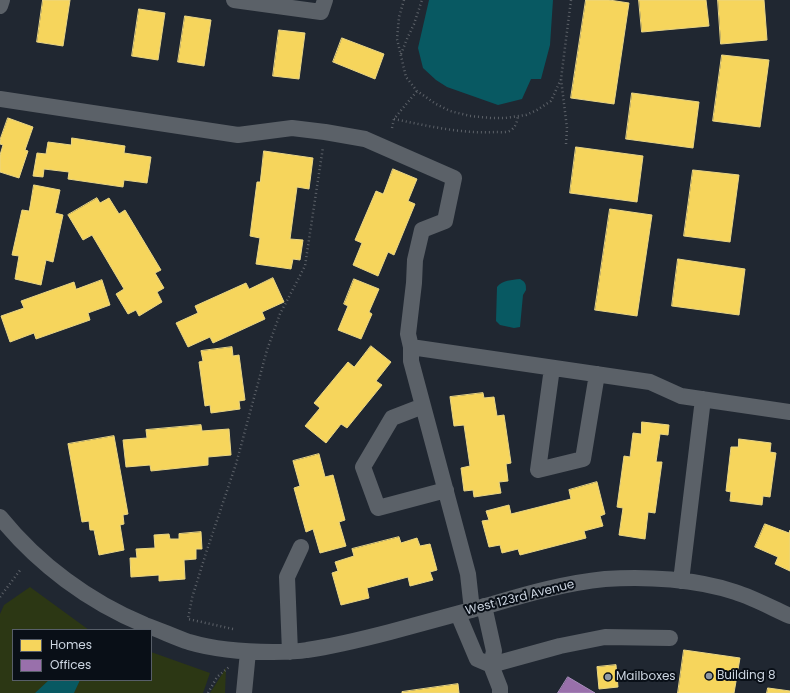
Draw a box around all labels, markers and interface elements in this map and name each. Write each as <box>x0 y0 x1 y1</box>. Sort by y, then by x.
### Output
street label: West 123rd Avenue <box>464 578 576 618</box>
legend <box>12 629 152 681</box>
text: Homes <box>50 636 92 653</box>
text: Offices <box>50 656 91 673</box>
place label: Building 8 <box>717 669 776 683</box>
place label: Mailboxes <box>616 670 676 684</box>
marker: Building 8 <box>704 671 714 681</box>
marker: Mailboxes <box>603 672 613 682</box>

